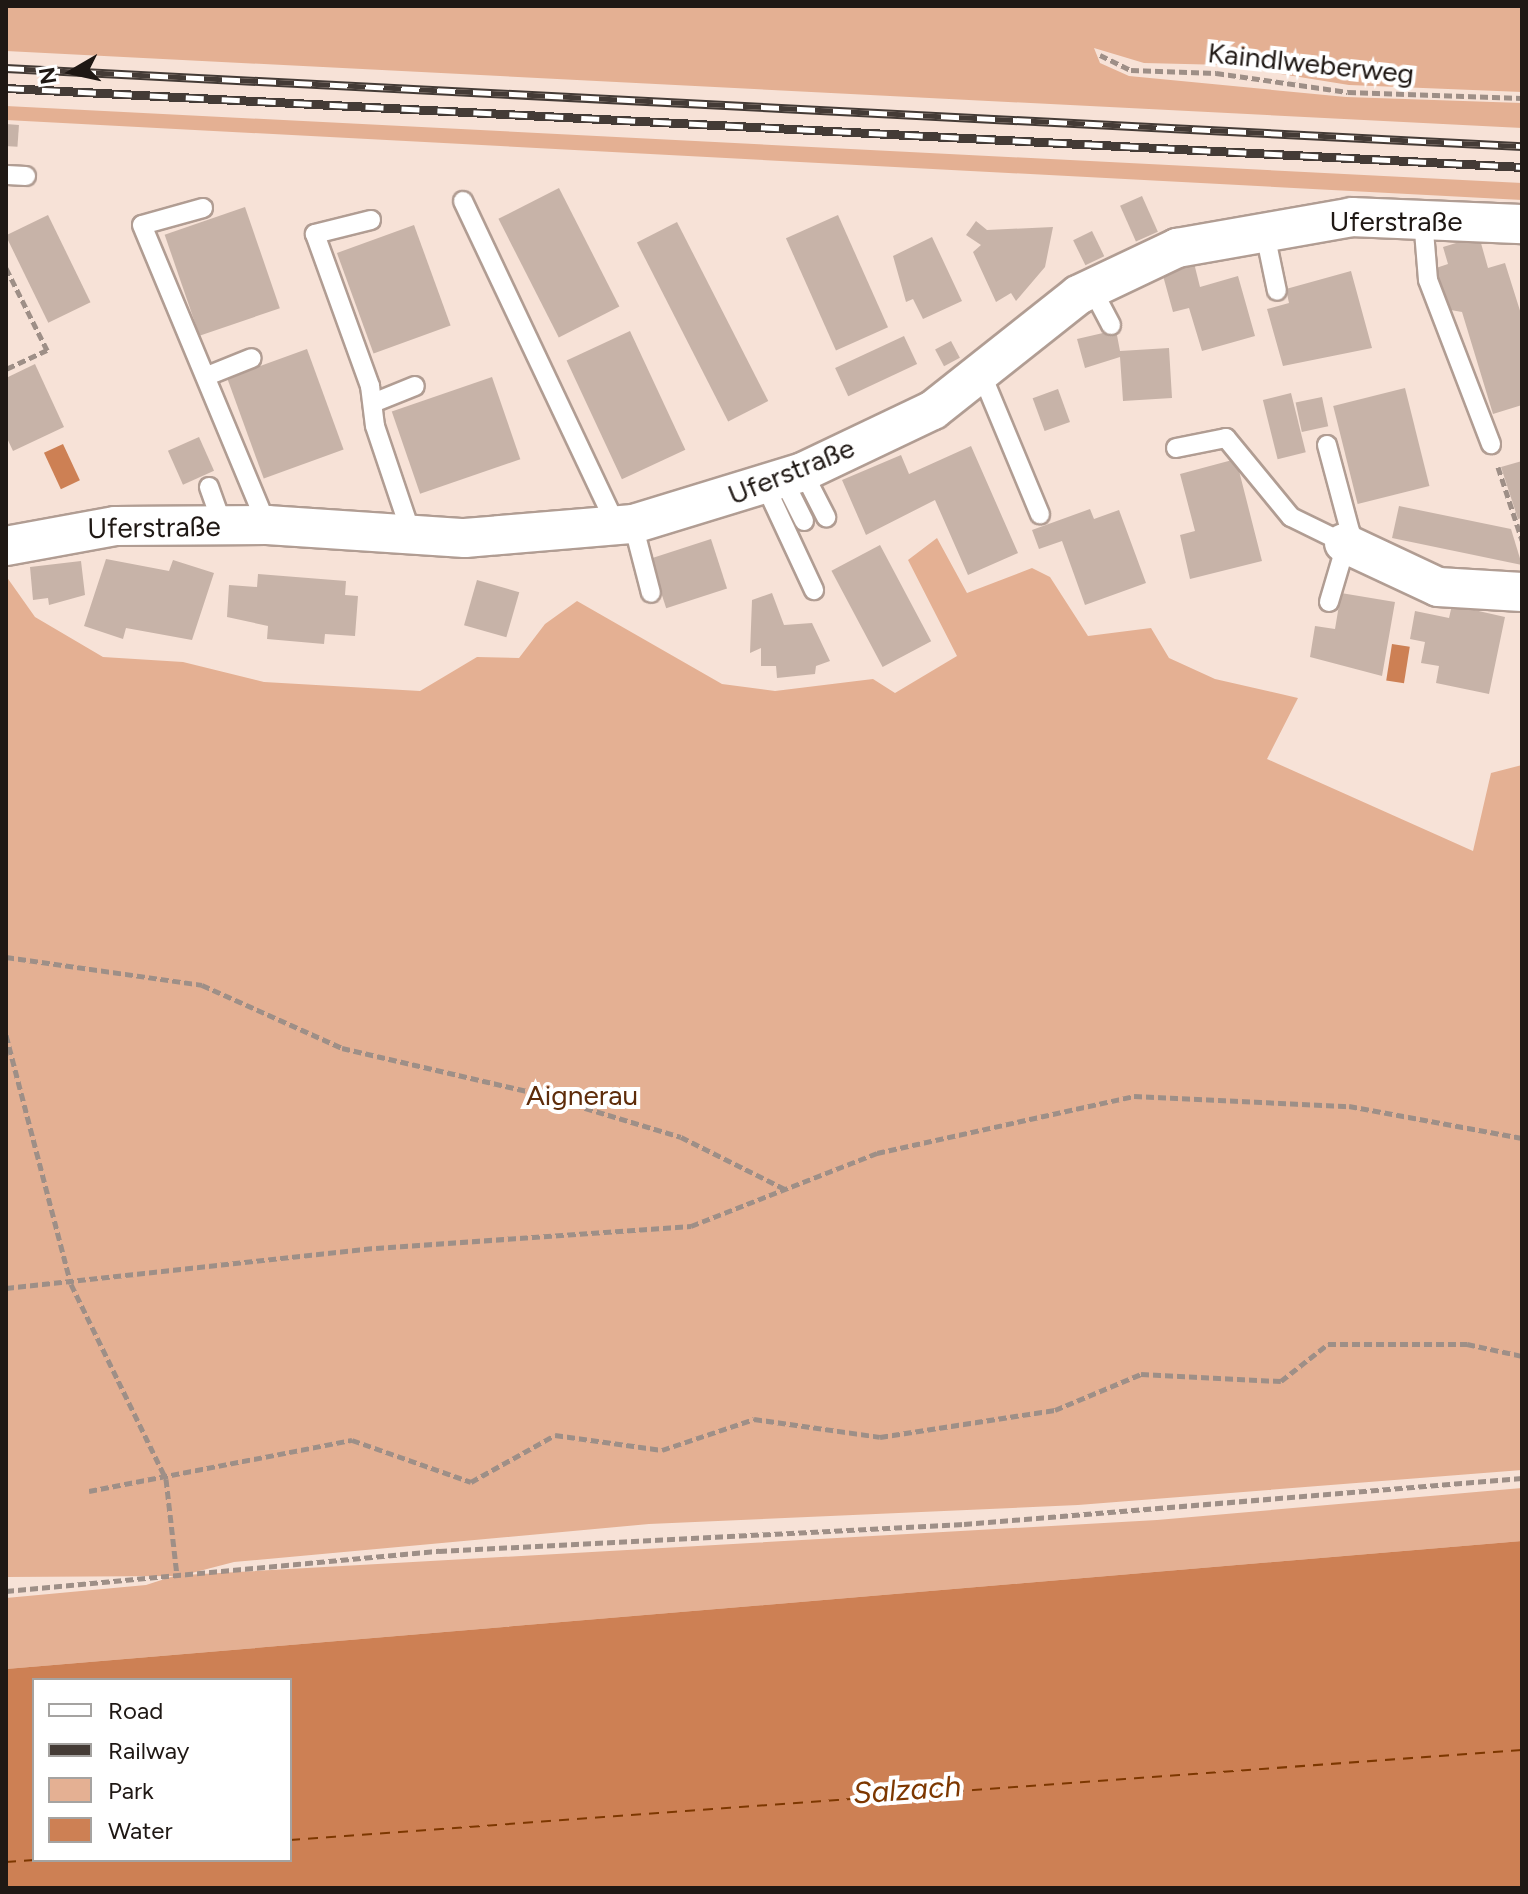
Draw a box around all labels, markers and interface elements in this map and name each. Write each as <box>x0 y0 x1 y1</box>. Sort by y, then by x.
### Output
north arrow <box>32 32 112 112</box>
street label: Kaindlweberweg <box>1206 35 1416 91</box>
text: N <box>33 65 62 86</box>
street label: Uferstraße <box>1329 204 1463 238</box>
street label: Uferstraße <box>723 430 859 512</box>
street label: Uferstraße <box>87 509 221 545</box>
park label: Aignerau <box>526 1078 638 1112</box>
legend <box>32 1678 292 1862</box>
text: Road <box>108 1696 163 1725</box>
text: Railway <box>108 1736 189 1765</box>
water label: Salzach <box>852 1768 962 1812</box>
text: Park <box>108 1776 154 1805</box>
text: Water <box>108 1816 173 1845</box>

